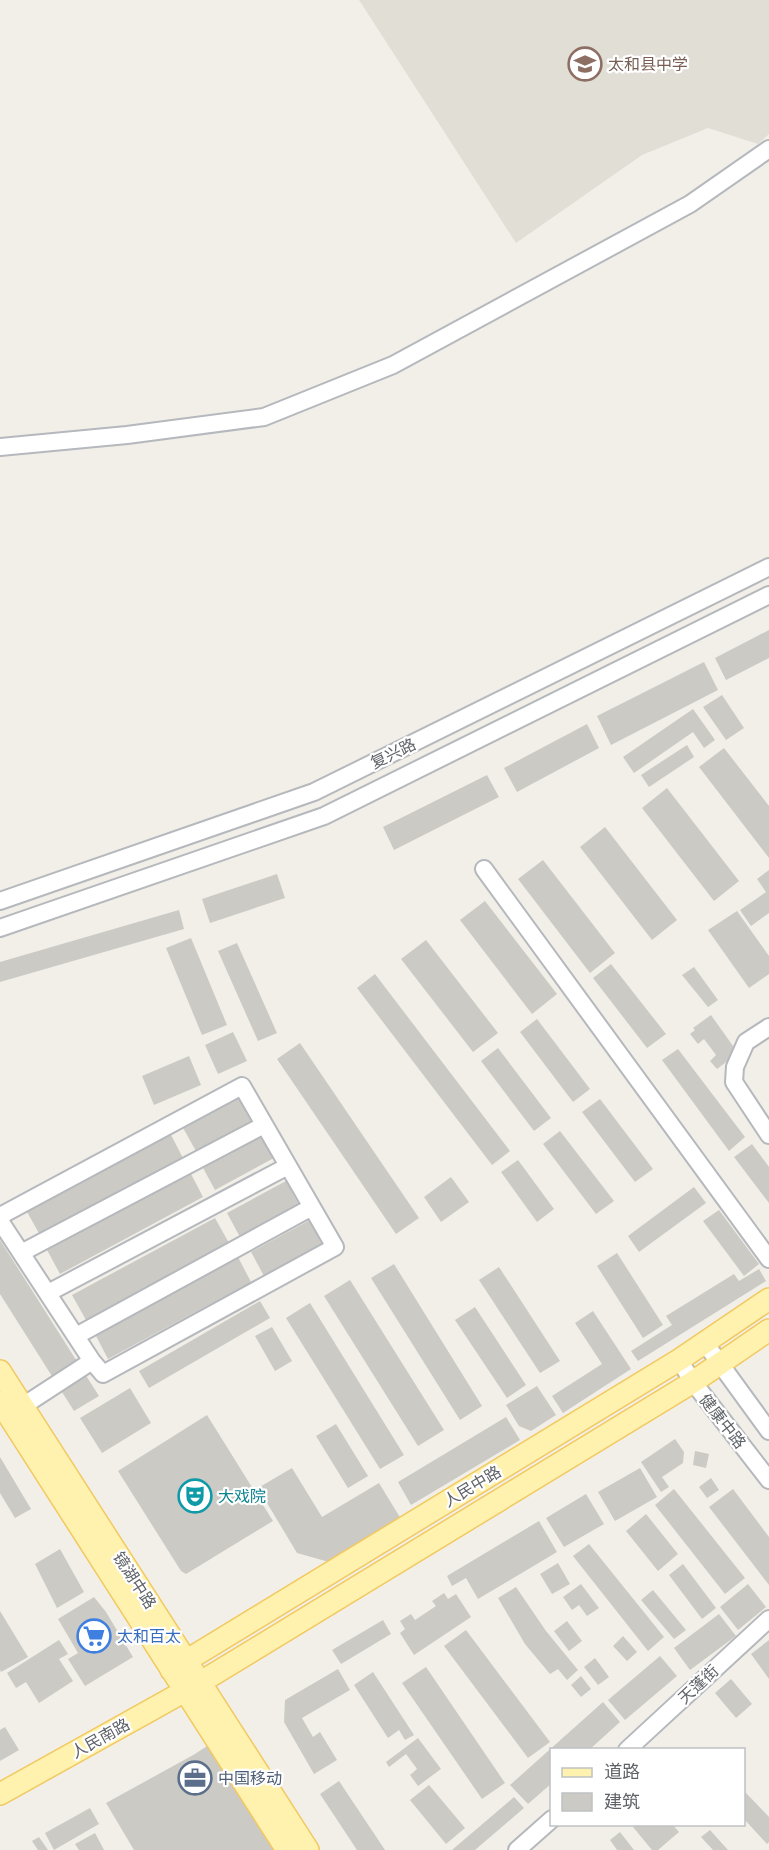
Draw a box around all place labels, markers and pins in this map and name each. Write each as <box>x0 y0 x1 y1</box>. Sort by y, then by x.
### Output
school or university icon: 太和县中学 <box>567 46 603 82</box>
place label: 太和县中学 <box>608 53 688 76</box>
theatre icon: 大戏院 <box>177 1478 213 1514</box>
place label: 大戏院 <box>218 1485 266 1508</box>
supermarket icon: 太和百太 <box>76 1618 112 1654</box>
place label: 太和百太 <box>117 1625 181 1648</box>
office icon: 中国移动 <box>177 1760 213 1796</box>
place label: 中国移动 <box>218 1767 282 1790</box>

